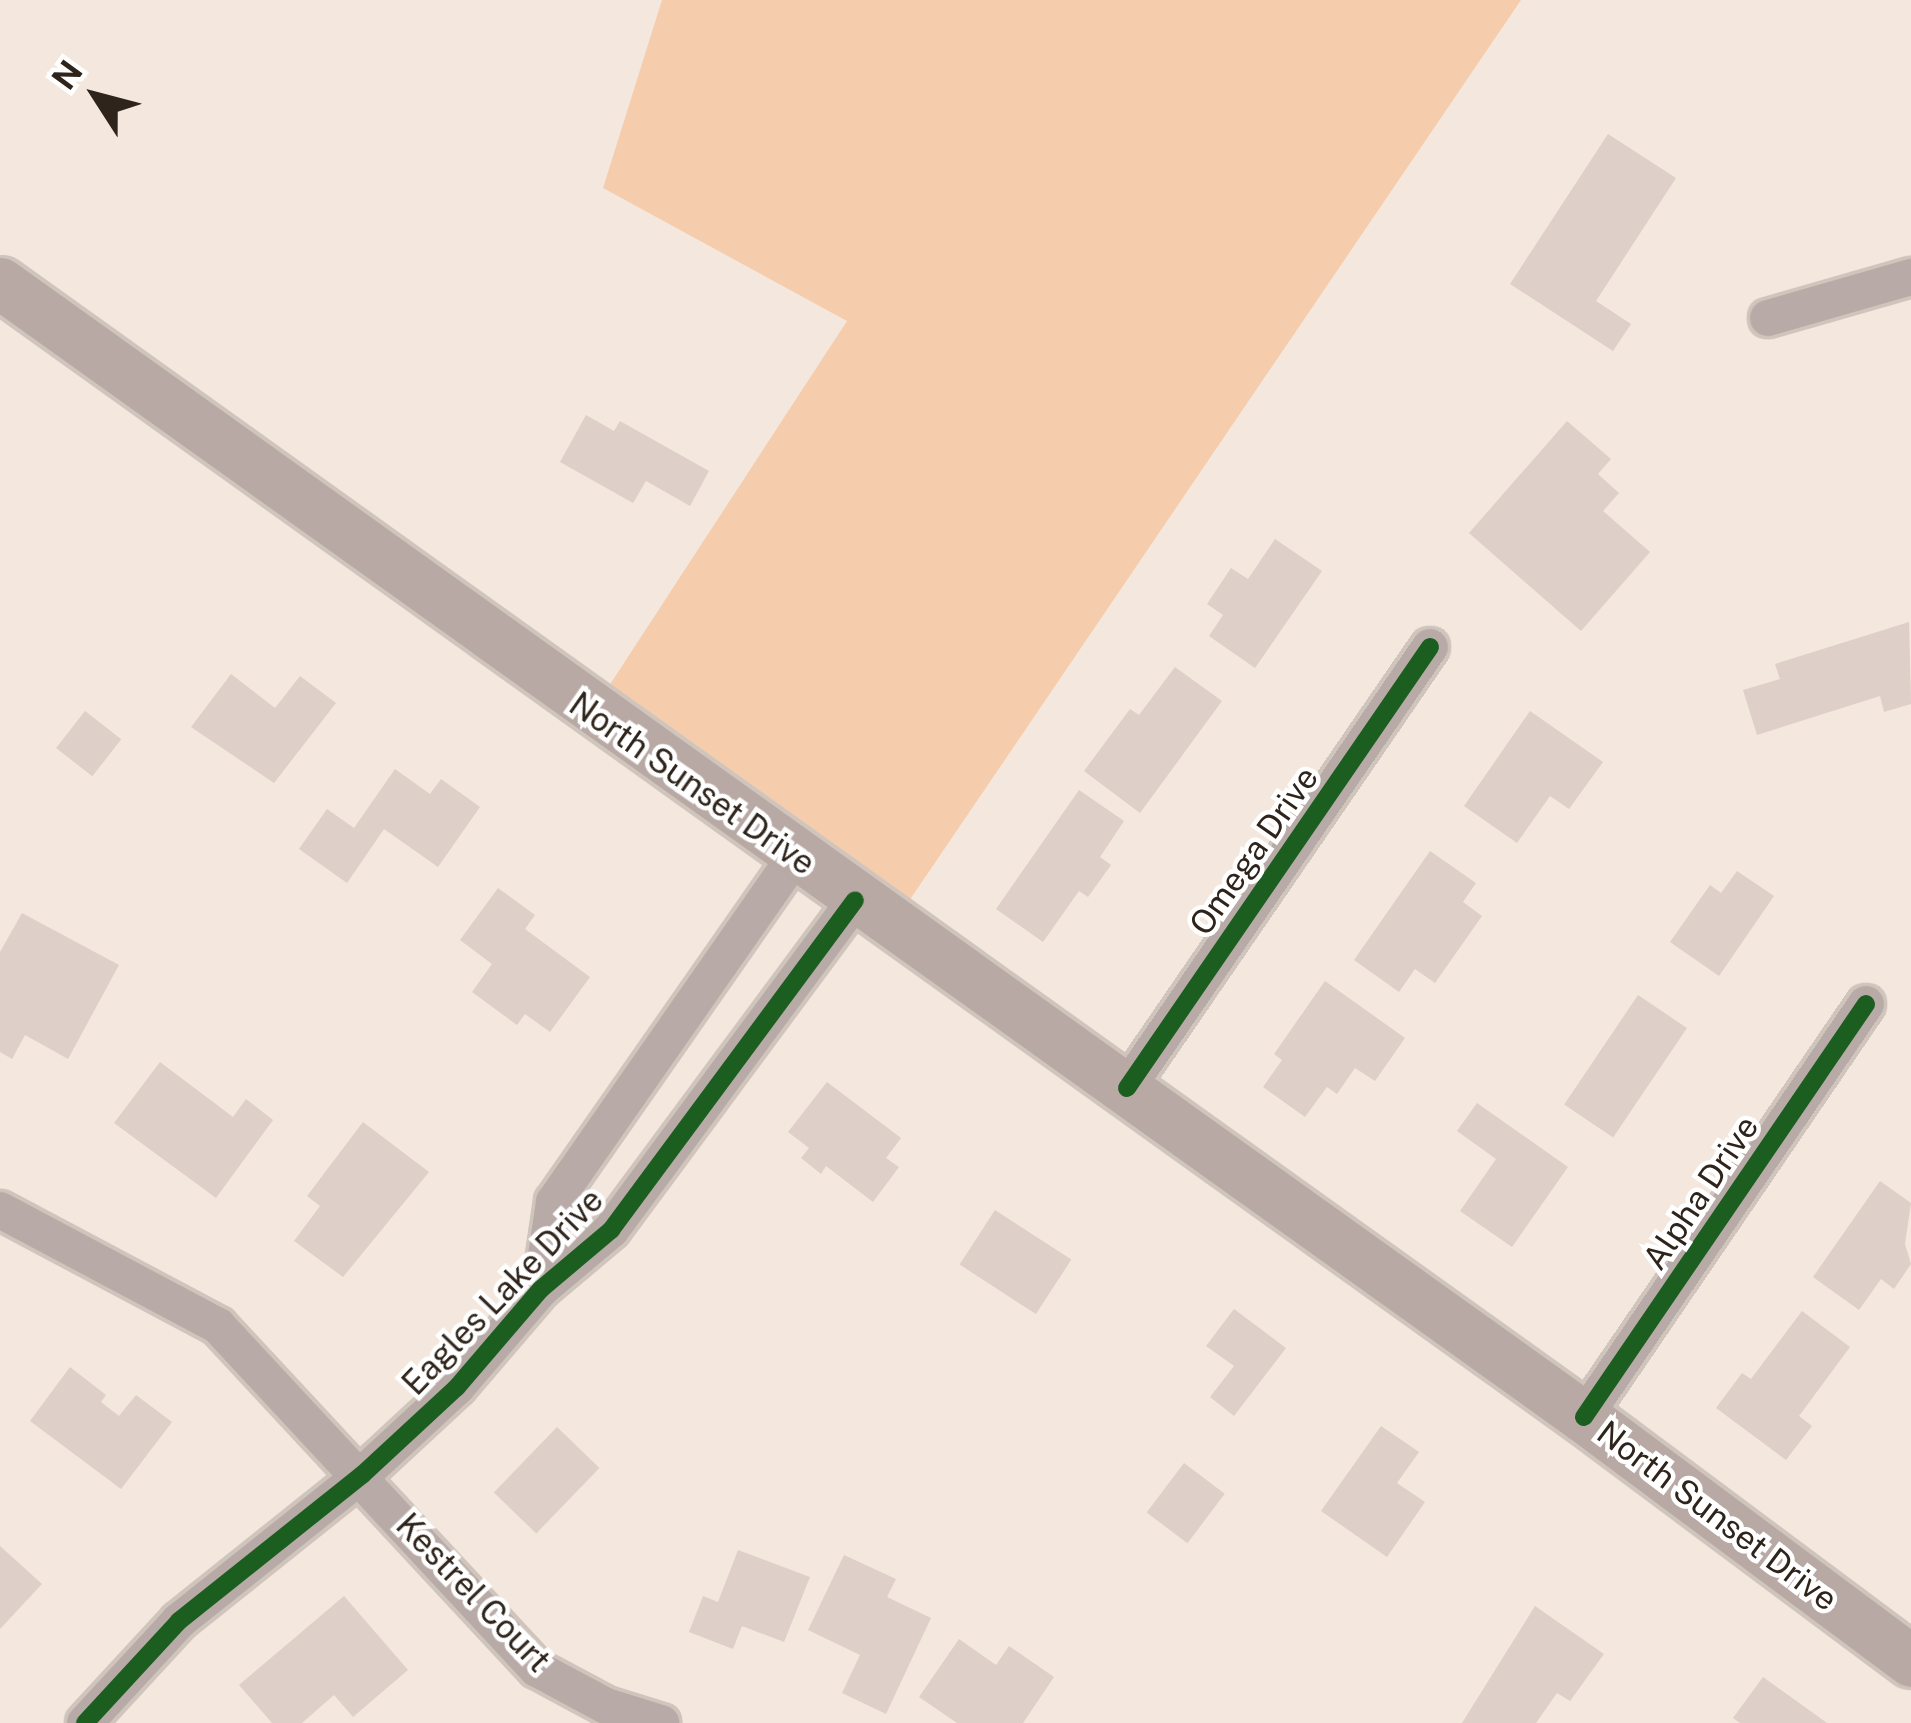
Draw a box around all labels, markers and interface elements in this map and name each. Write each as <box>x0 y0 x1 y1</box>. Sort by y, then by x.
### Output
north arrow <box>36 36 156 156</box>
text: N <box>44 53 90 96</box>
street label: North Sunset Drive <box>562 684 822 884</box>
street label: Omega Drive <box>1181 759 1327 943</box>
street label: Alpha Drive <box>1635 1109 1767 1277</box>
street label: Eagles Lake Drive <box>394 1181 612 1403</box>
street label: North Sunset Drive <box>1589 1413 1845 1619</box>
street label: Kestrel Court <box>388 1506 558 1680</box>

